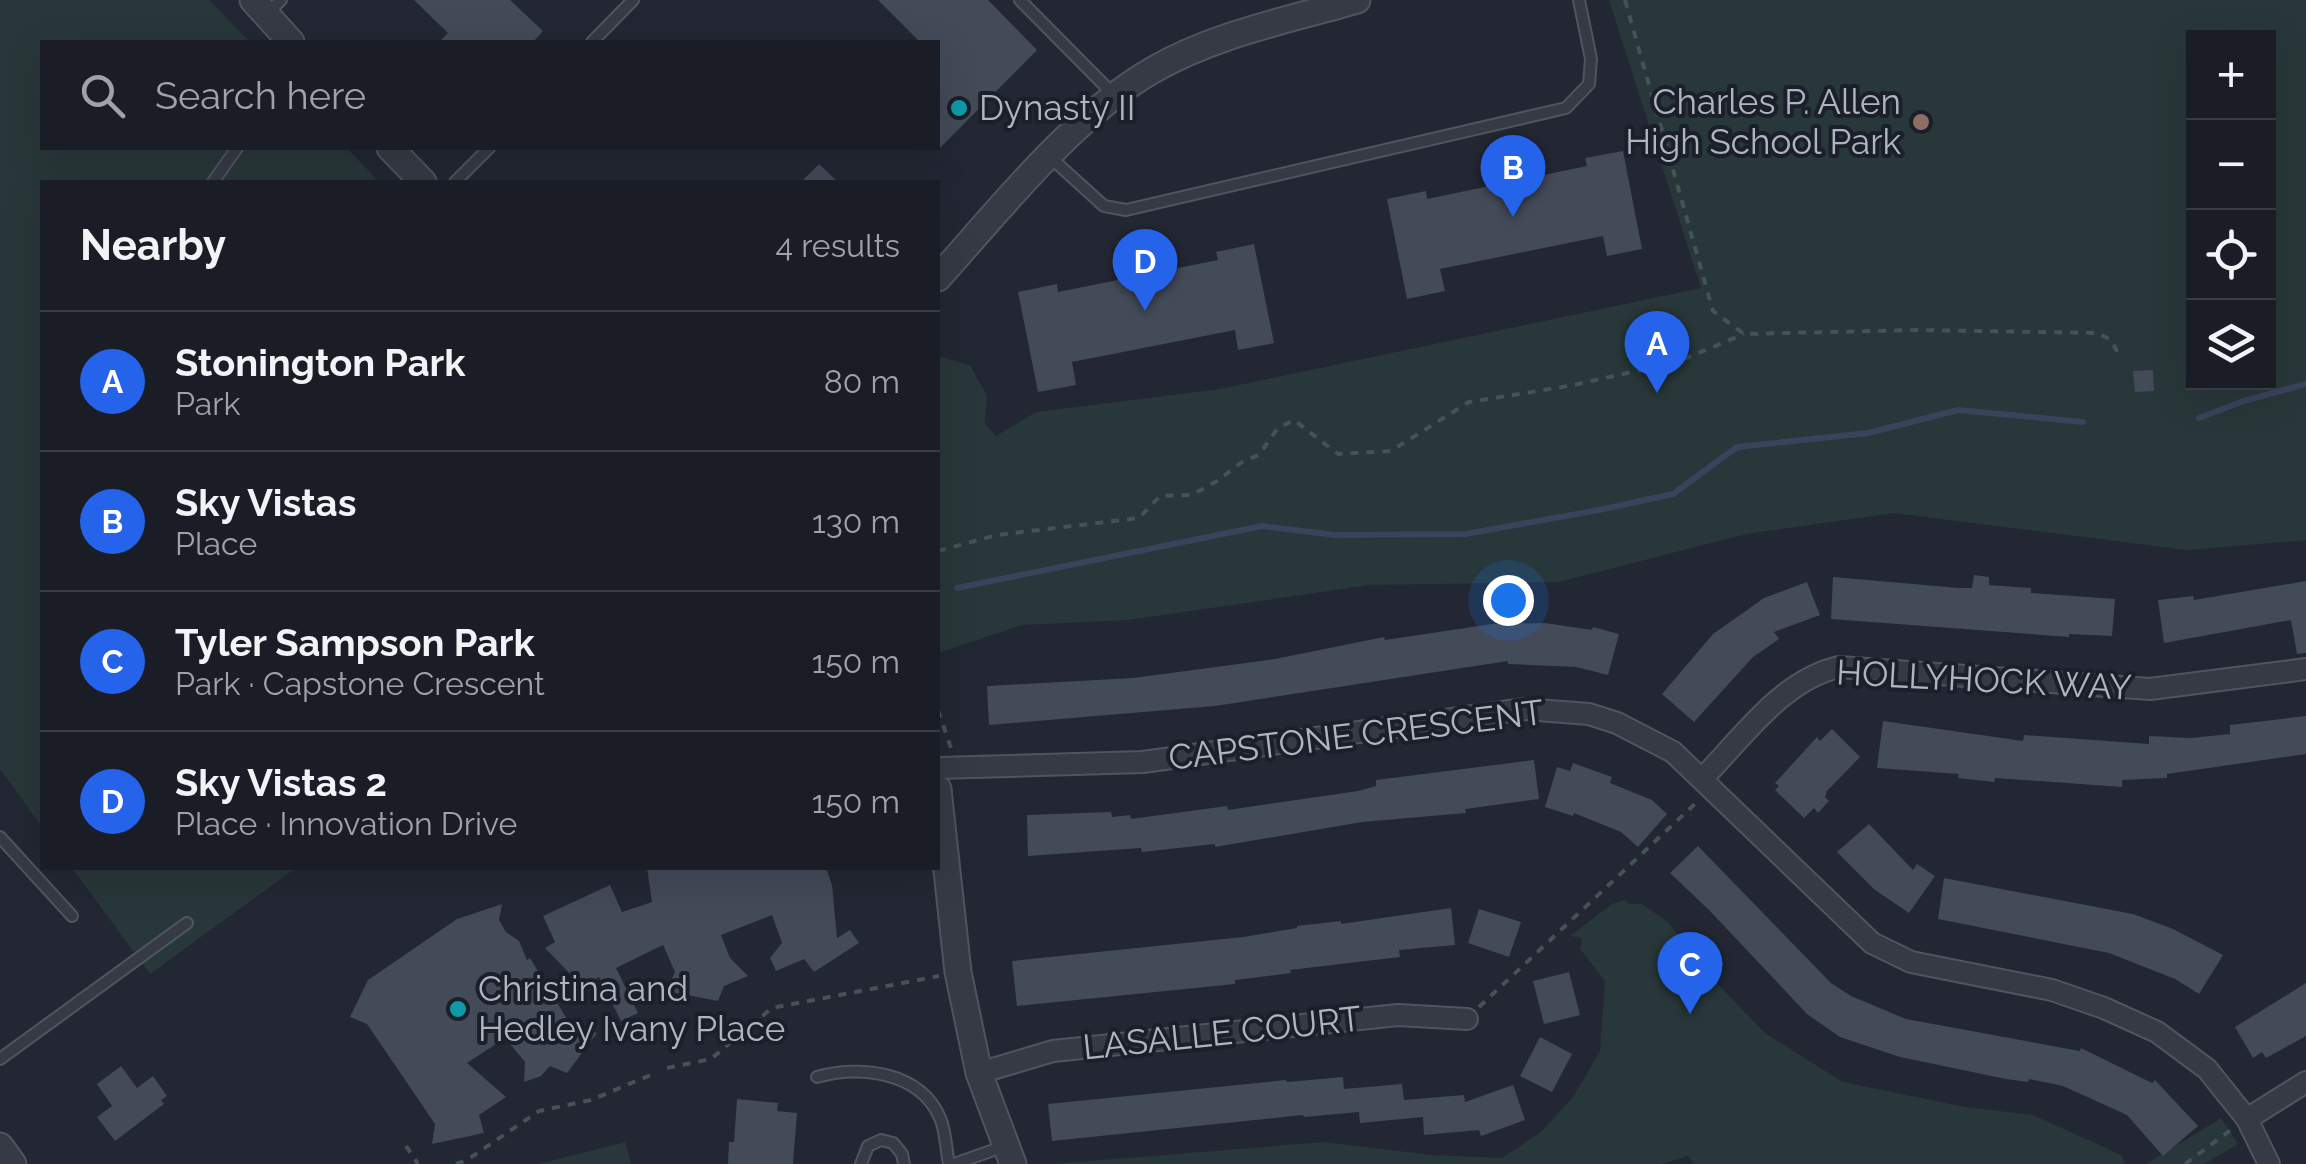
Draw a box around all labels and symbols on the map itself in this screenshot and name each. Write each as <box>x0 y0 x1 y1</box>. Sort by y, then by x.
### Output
place label: Charles P. Allen High School Park <box>1625 81 1901 162</box>
place label: Dynasty II <box>979 87 1135 128</box>
marker: Dynasty II <box>948 97 970 119</box>
marker: Charles P. Allen High School Park <box>1910 111 1932 133</box>
pin: B <box>1480 134 1546 217</box>
pin: D <box>1112 228 1178 311</box>
pin: A <box>1624 310 1690 393</box>
your location <box>1483 575 1534 626</box>
street label: HOLLYHOCK WAY <box>1835 651 2133 708</box>
street label: CAPSTONE CRESCENT <box>1166 691 1546 778</box>
pin: C <box>1658 932 1722 1014</box>
place label: Christina and Hedley Ivany Place <box>478 968 785 1049</box>
marker: Christina and Hedley Ivany Place <box>447 998 469 1020</box>
street label: LASALLE COURT <box>1081 998 1363 1068</box>

